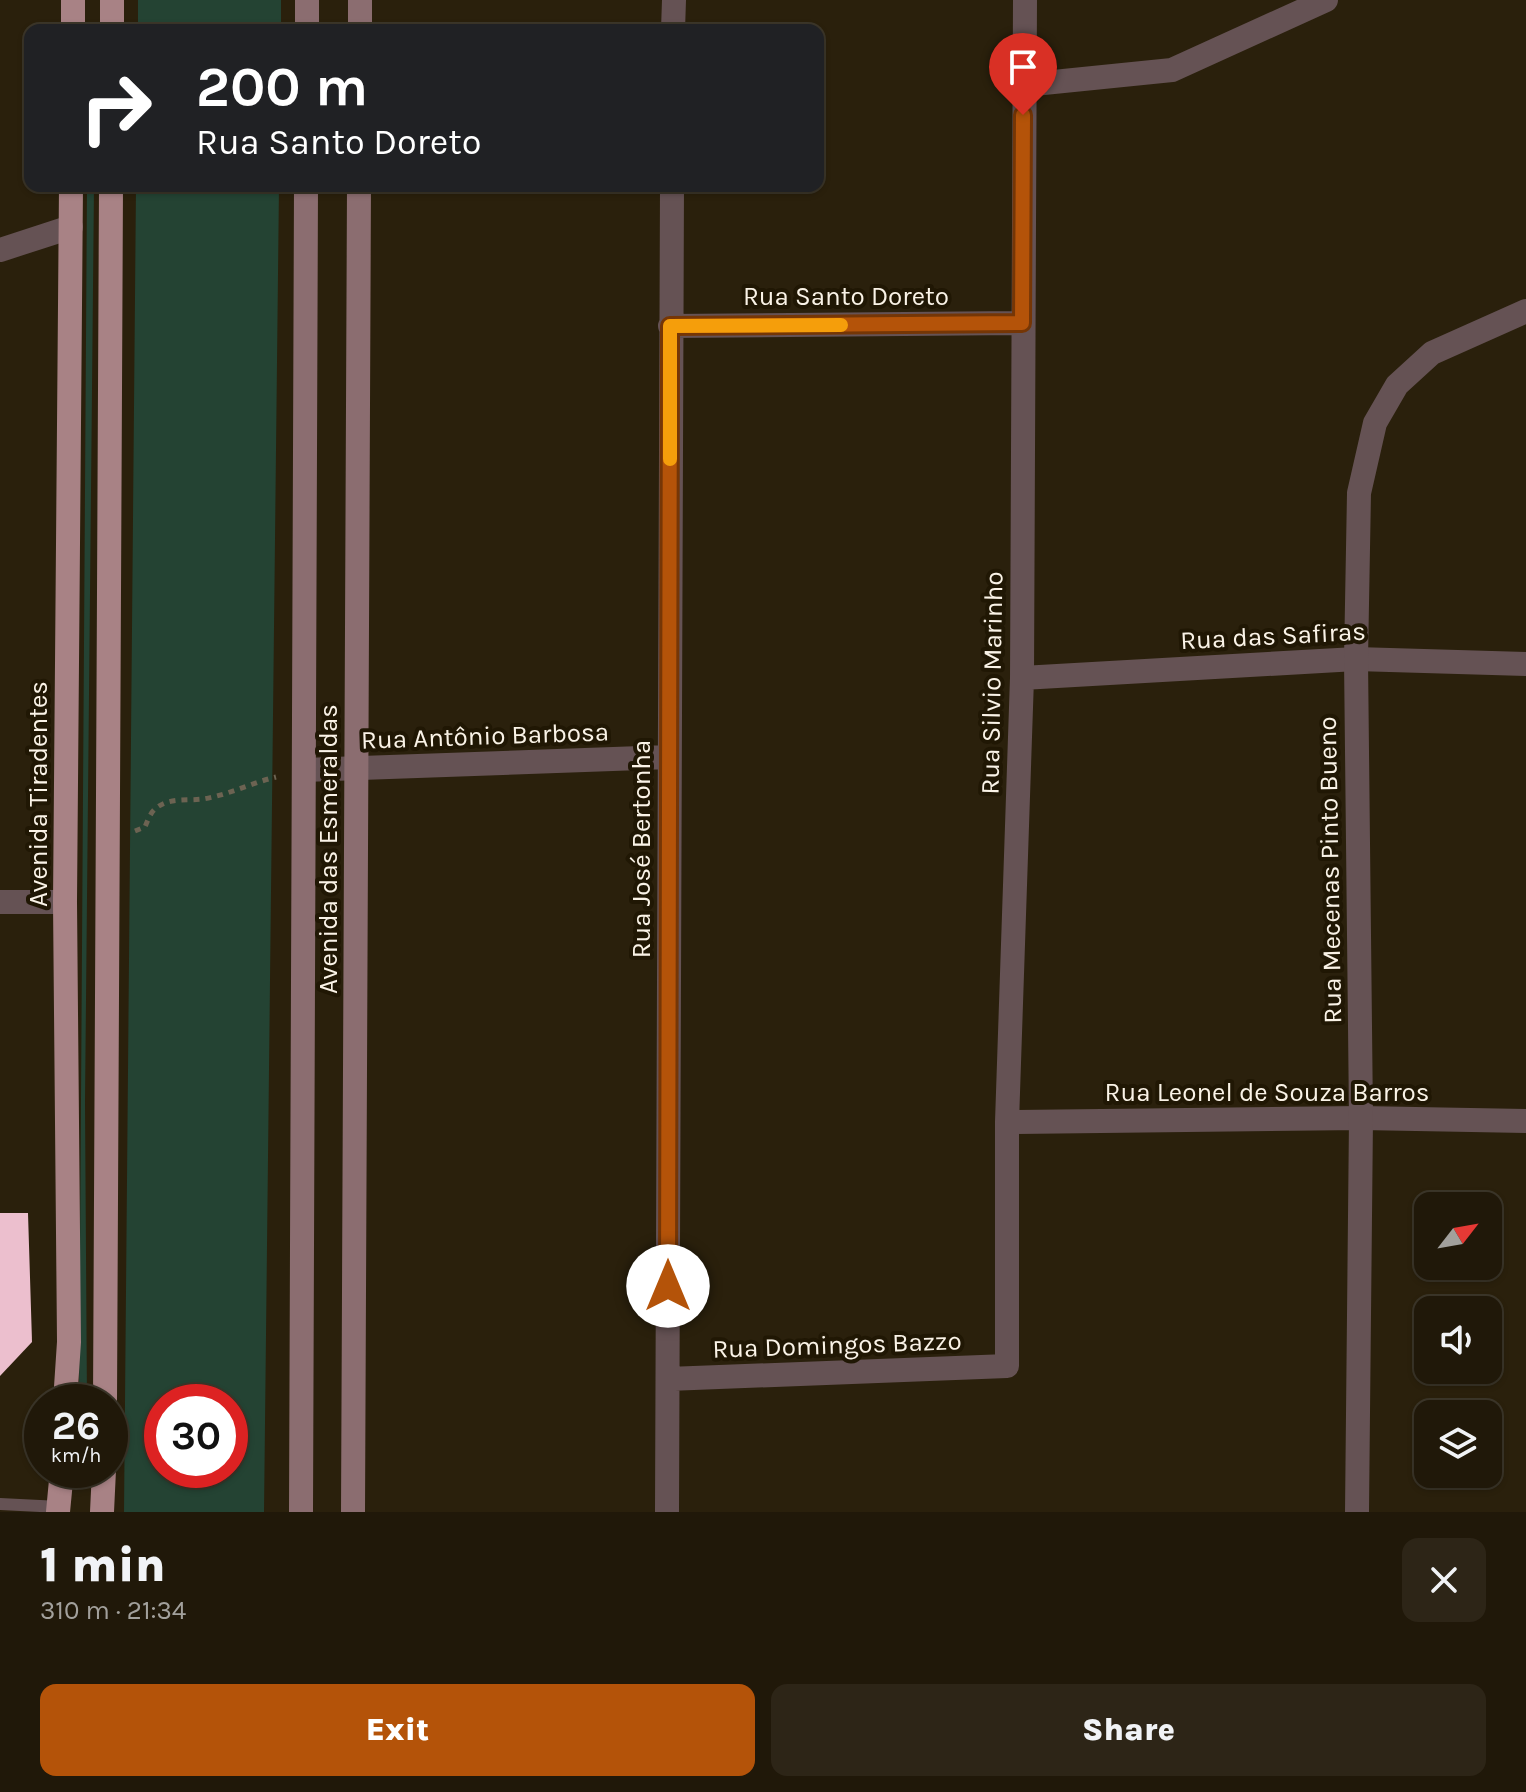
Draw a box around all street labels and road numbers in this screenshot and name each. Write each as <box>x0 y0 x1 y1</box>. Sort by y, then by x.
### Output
street label: Rua Santo Doreto <box>743 281 949 312</box>
street label: Rua Silvio Marinho <box>975 571 1009 795</box>
street label: Rua das Safiras <box>1179 616 1367 656</box>
street label: Avenida Tiradentes <box>23 681 54 907</box>
street label: Avenida das Esmeraldas <box>313 704 344 994</box>
street label: Rua Antônio Barbosa <box>361 716 609 756</box>
street label: Rua Mecenas Pinto Bueno <box>1312 716 1348 1024</box>
street label: Rua José Bertonha <box>626 740 657 958</box>
street label: Rua Leonel de Souza Barros <box>1105 1077 1429 1108</box>
street label: Rua Domingos Bazzo <box>712 1325 962 1365</box>

